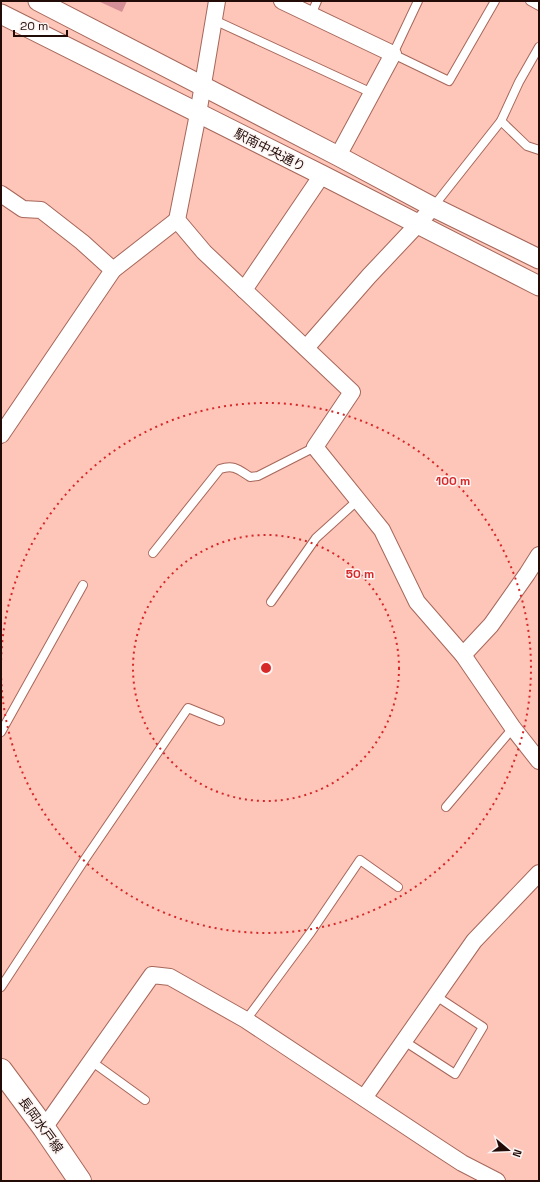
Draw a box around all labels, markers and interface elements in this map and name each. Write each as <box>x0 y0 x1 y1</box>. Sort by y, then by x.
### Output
scale bar <box>14 12 67 38</box>
text: 20 m <box>20 18 48 34</box>
street label: 駅南中央通り <box>231 125 309 175</box>
text: 100 m <box>436 473 470 489</box>
text: 50 m <box>346 566 374 582</box>
centre of rings <box>259 661 273 675</box>
street label: 長岡水戸線 <box>15 1094 67 1156</box>
north arrow <box>488 1130 528 1170</box>
text: N <box>510 1147 525 1159</box>

